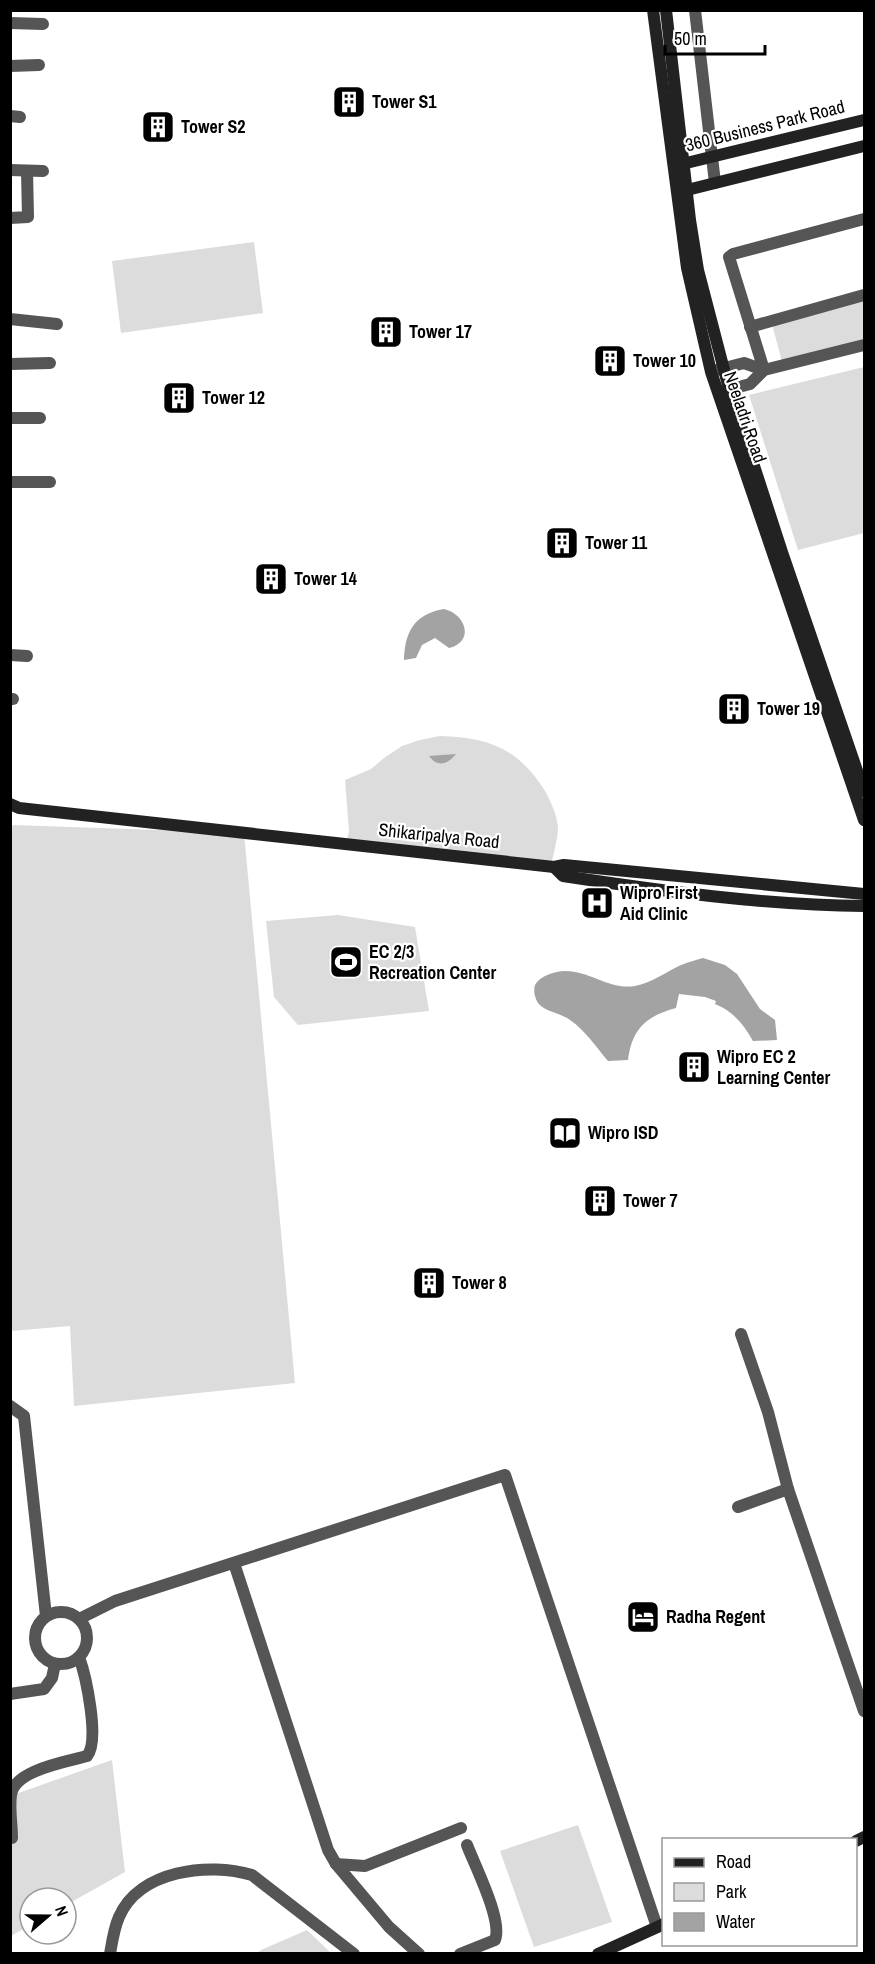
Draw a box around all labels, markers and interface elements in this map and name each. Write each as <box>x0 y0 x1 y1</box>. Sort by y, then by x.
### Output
scale bar <box>665 18 766 56</box>
text: 50 m <box>674 26 707 51</box>
building icon: Tower S1 <box>331 84 367 120</box>
place label: Tower S1 <box>372 89 437 114</box>
street label: 360 Business Park Road <box>683 94 847 157</box>
building icon: Tower S2 <box>140 109 176 145</box>
place label: Tower S2 <box>181 114 246 139</box>
building icon: Tower 17 <box>368 314 404 350</box>
place label: Tower 17 <box>409 319 472 344</box>
building icon: Tower 10 <box>592 343 628 379</box>
place label: Tower 10 <box>633 348 696 373</box>
street label: Neeladri Road <box>718 368 773 466</box>
building icon: Tower 12 <box>161 380 197 416</box>
place label: Tower 12 <box>202 385 265 410</box>
building icon: Tower 11 <box>544 525 580 561</box>
place label: Tower 11 <box>585 530 648 555</box>
building icon: Tower 14 <box>253 561 289 597</box>
place label: Tower 14 <box>294 566 358 591</box>
building icon: Tower 19 <box>716 691 752 727</box>
place label: Tower 19 <box>757 696 820 721</box>
street label: Shikaripalya Road <box>377 817 501 854</box>
place label: Wipro First Aid Clinic <box>620 880 698 926</box>
hospital icon: Wipro First Aid Clinic <box>579 885 615 921</box>
place label: EC 2/3 Recreation Center <box>369 939 496 985</box>
sports icon: EC 2/3 Recreation Center <box>328 944 364 980</box>
place label: Wipro EC 2 Learning Center <box>717 1044 830 1090</box>
building icon: Wipro EC 2 Learning Center <box>676 1049 712 1085</box>
library icon: Wipro ISD <box>547 1115 583 1151</box>
place label: Wipro ISD <box>588 1120 659 1145</box>
building icon: Tower 7 <box>582 1183 618 1219</box>
place label: Tower 7 <box>623 1188 678 1213</box>
building icon: Tower 8 <box>411 1265 447 1301</box>
place label: Tower 8 <box>452 1270 507 1295</box>
hotel icon: Radha Regent <box>625 1599 661 1635</box>
place label: Radha Regent <box>666 1604 765 1629</box>
legend <box>662 1838 857 1946</box>
text: Road <box>716 1849 751 1874</box>
text: Park <box>716 1879 747 1904</box>
north arrow <box>18 1886 78 1946</box>
text: N <box>50 1903 74 1919</box>
text: Water <box>716 1909 755 1934</box>

